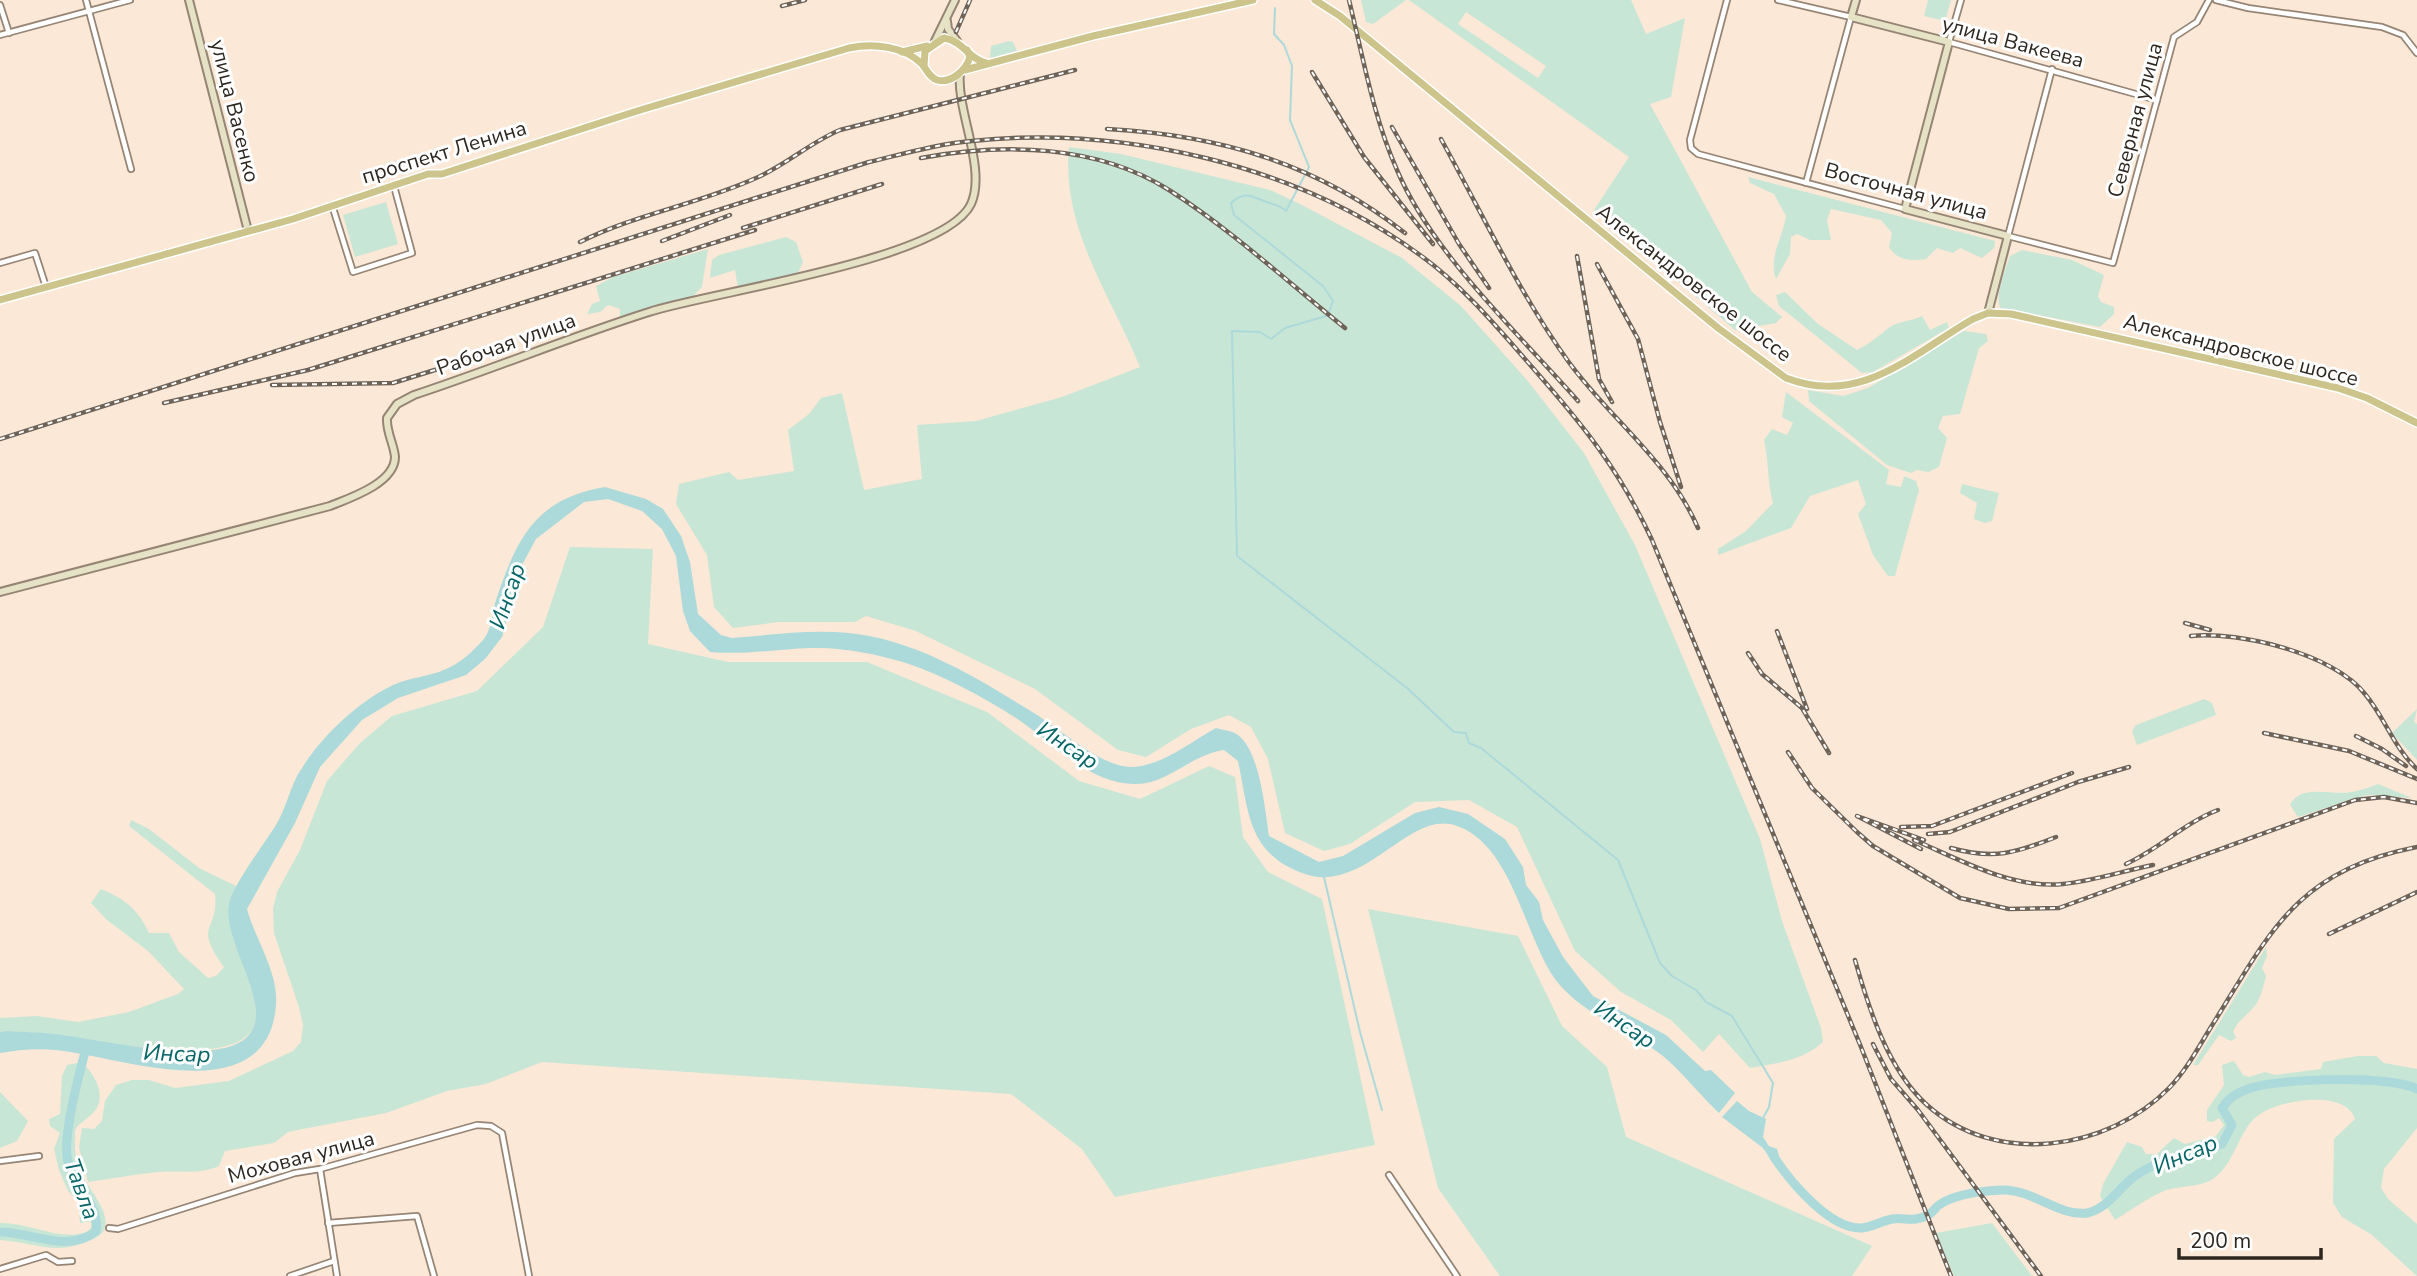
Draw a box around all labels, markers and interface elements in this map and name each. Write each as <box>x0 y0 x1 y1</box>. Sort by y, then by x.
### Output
street label: улица Вакеева <box>1939 10 2087 74</box>
street label: улица Васенко <box>204 37 266 185</box>
street label: Северная улица <box>2101 39 2169 201</box>
street label: проспект Ленина <box>358 114 530 190</box>
street label: Восточная улица <box>1821 156 1991 226</box>
street label: Александровское шоссе <box>1590 198 1798 368</box>
street label: Рабочая улица <box>432 306 580 382</box>
street label: Александровское шоссе <box>2121 307 2361 393</box>
water label: Инсар <box>482 559 533 633</box>
water label: Инсар <box>1031 714 1104 777</box>
water label: Инсар <box>1588 993 1661 1056</box>
water label: Инсар <box>143 1037 211 1070</box>
street label: Моховая улица <box>225 1124 377 1190</box>
water label: Инсар <box>2148 1127 2222 1182</box>
water label: Тавла <box>56 1154 107 1224</box>
scale bar <box>2179 1216 2321 1260</box>
text: 200 m <box>2190 1227 2251 1255</box>

